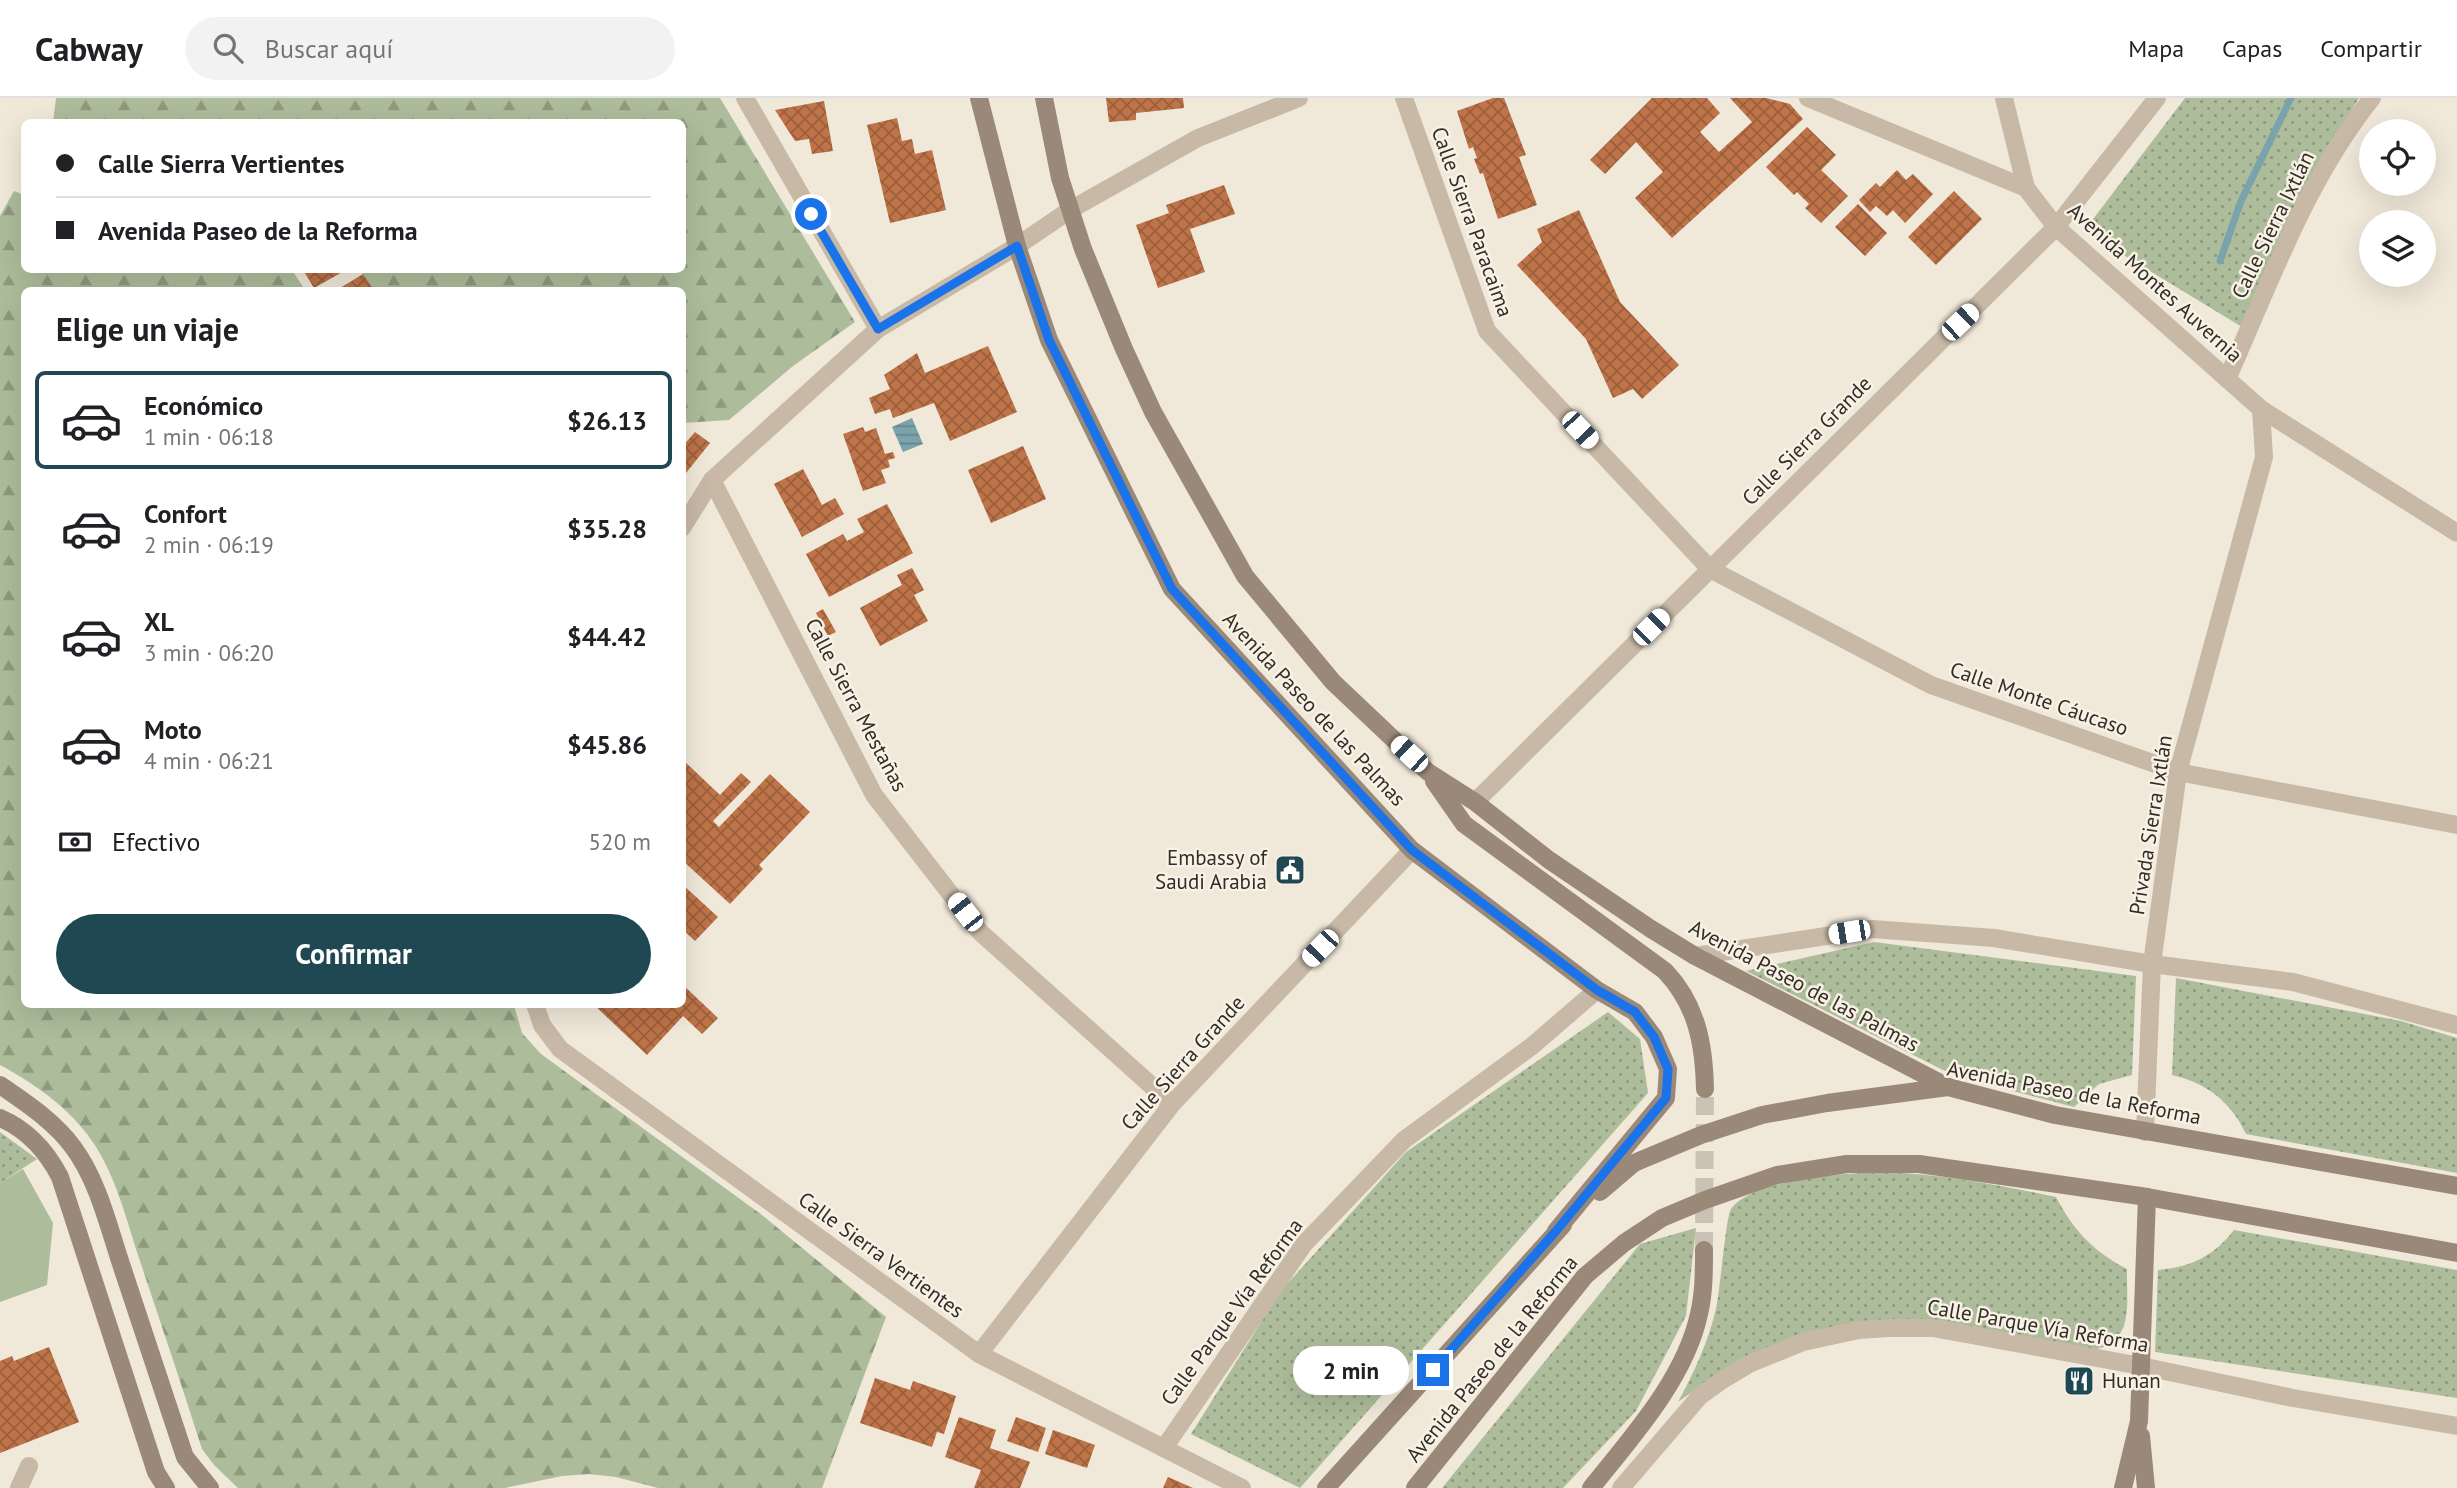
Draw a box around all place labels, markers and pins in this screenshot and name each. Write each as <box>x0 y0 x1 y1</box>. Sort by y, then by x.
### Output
place label: Embassy of Saudi Arabia <box>1155 844 1268 895</box>
public building icon: Embassy of Saudi Arabia <box>1273 853 1307 887</box>
restaurant icon: Hunan <box>2062 1364 2096 1398</box>
place label: Hunan <box>2102 1367 2161 1394</box>

